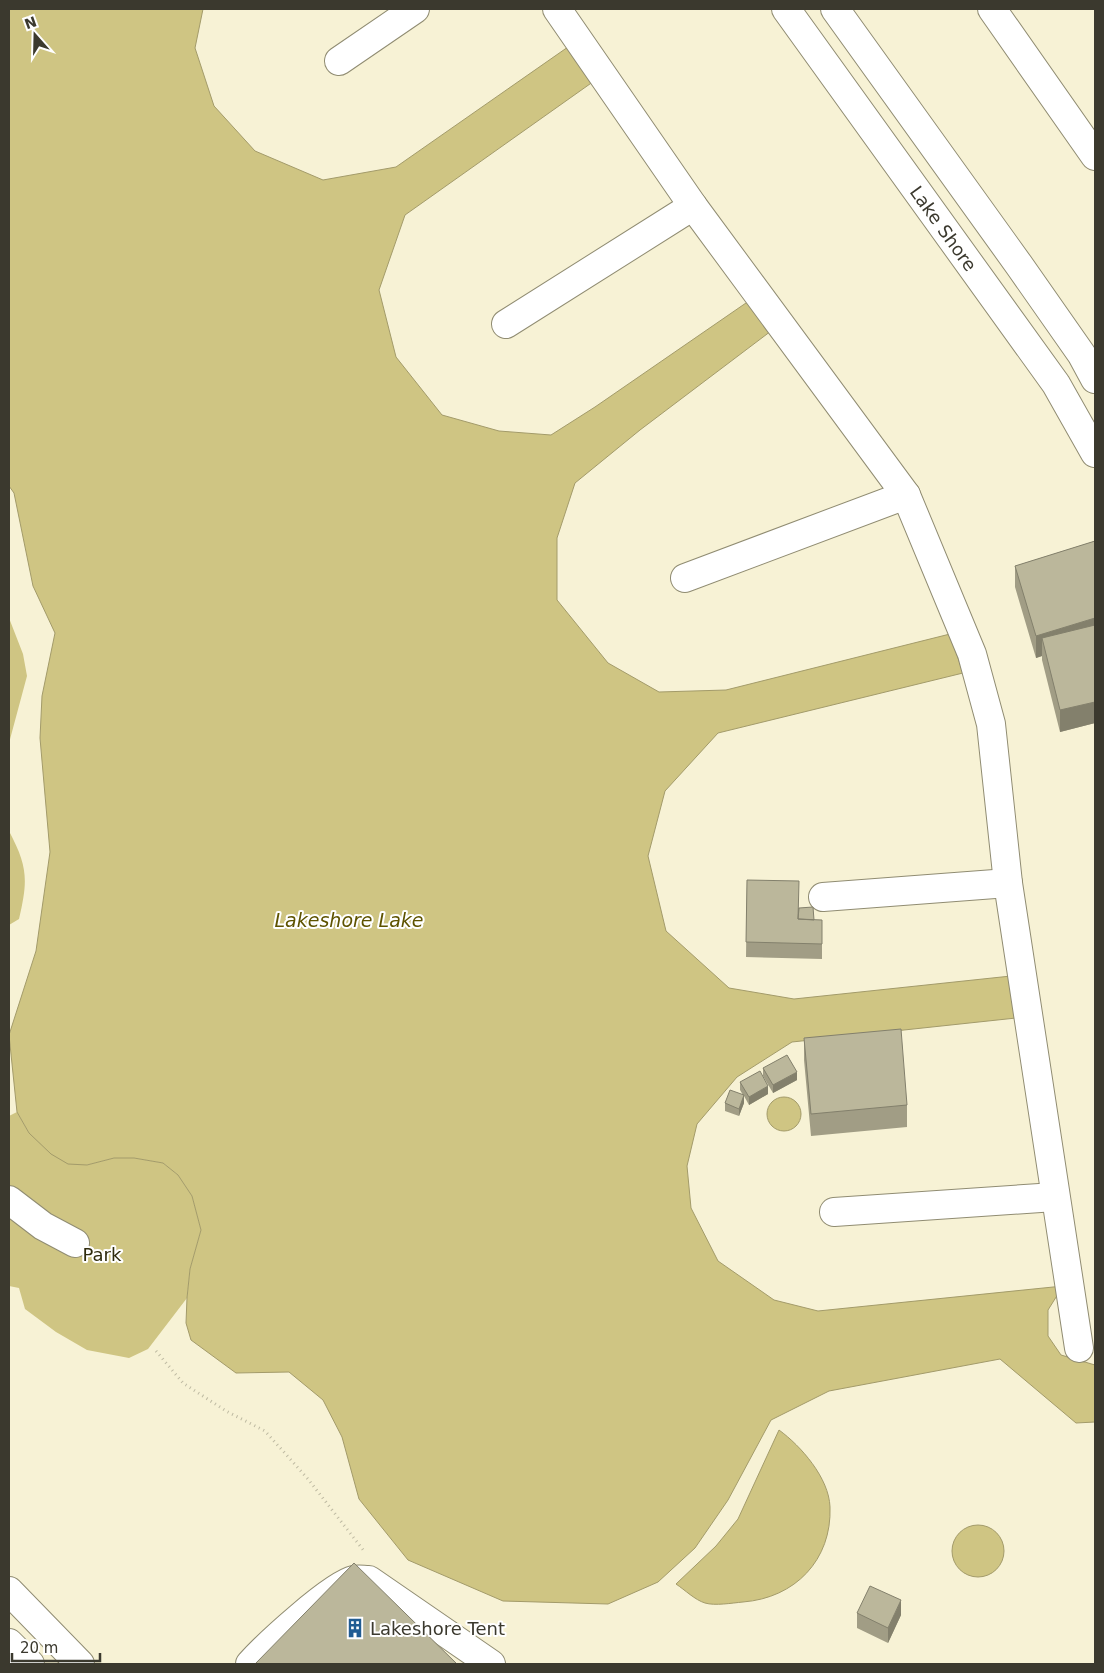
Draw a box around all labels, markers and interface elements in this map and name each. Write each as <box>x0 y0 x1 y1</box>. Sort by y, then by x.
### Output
north arrow <box>10 10 60 60</box>
text: N <box>22 13 39 32</box>
street label: Lake Shore <box>906 182 981 275</box>
water label: Lakeshore Lake <box>275 909 423 931</box>
park label: Park <box>83 1244 122 1265</box>
building icon: Lakeshore Tent <box>344 1617 366 1639</box>
place label: Lakeshore Tent <box>370 1618 505 1639</box>
scale bar <box>12 1630 100 1662</box>
text: 20 m <box>20 1639 58 1657</box>

